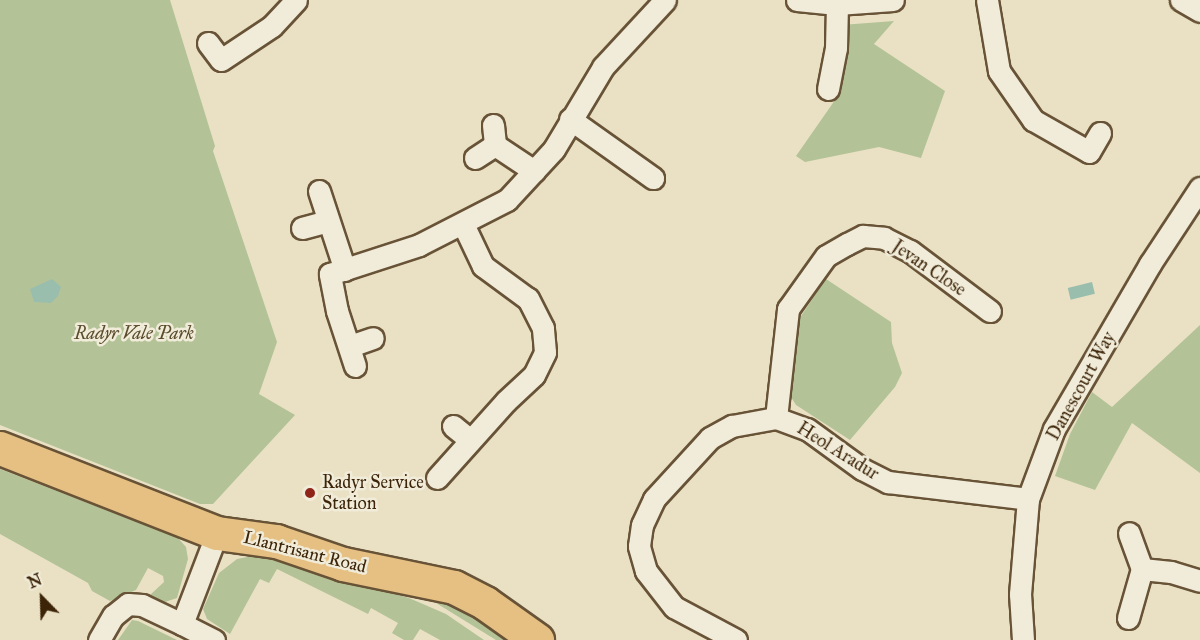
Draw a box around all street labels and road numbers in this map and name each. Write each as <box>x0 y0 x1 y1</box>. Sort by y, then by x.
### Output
street label: Jevan Close <box>888 235 970 301</box>
street label: Danescourt Way <box>1042 328 1120 444</box>
street label: Heol Aradur <box>793 417 883 485</box>
street label: Llantrisant Road <box>241 526 369 578</box>

